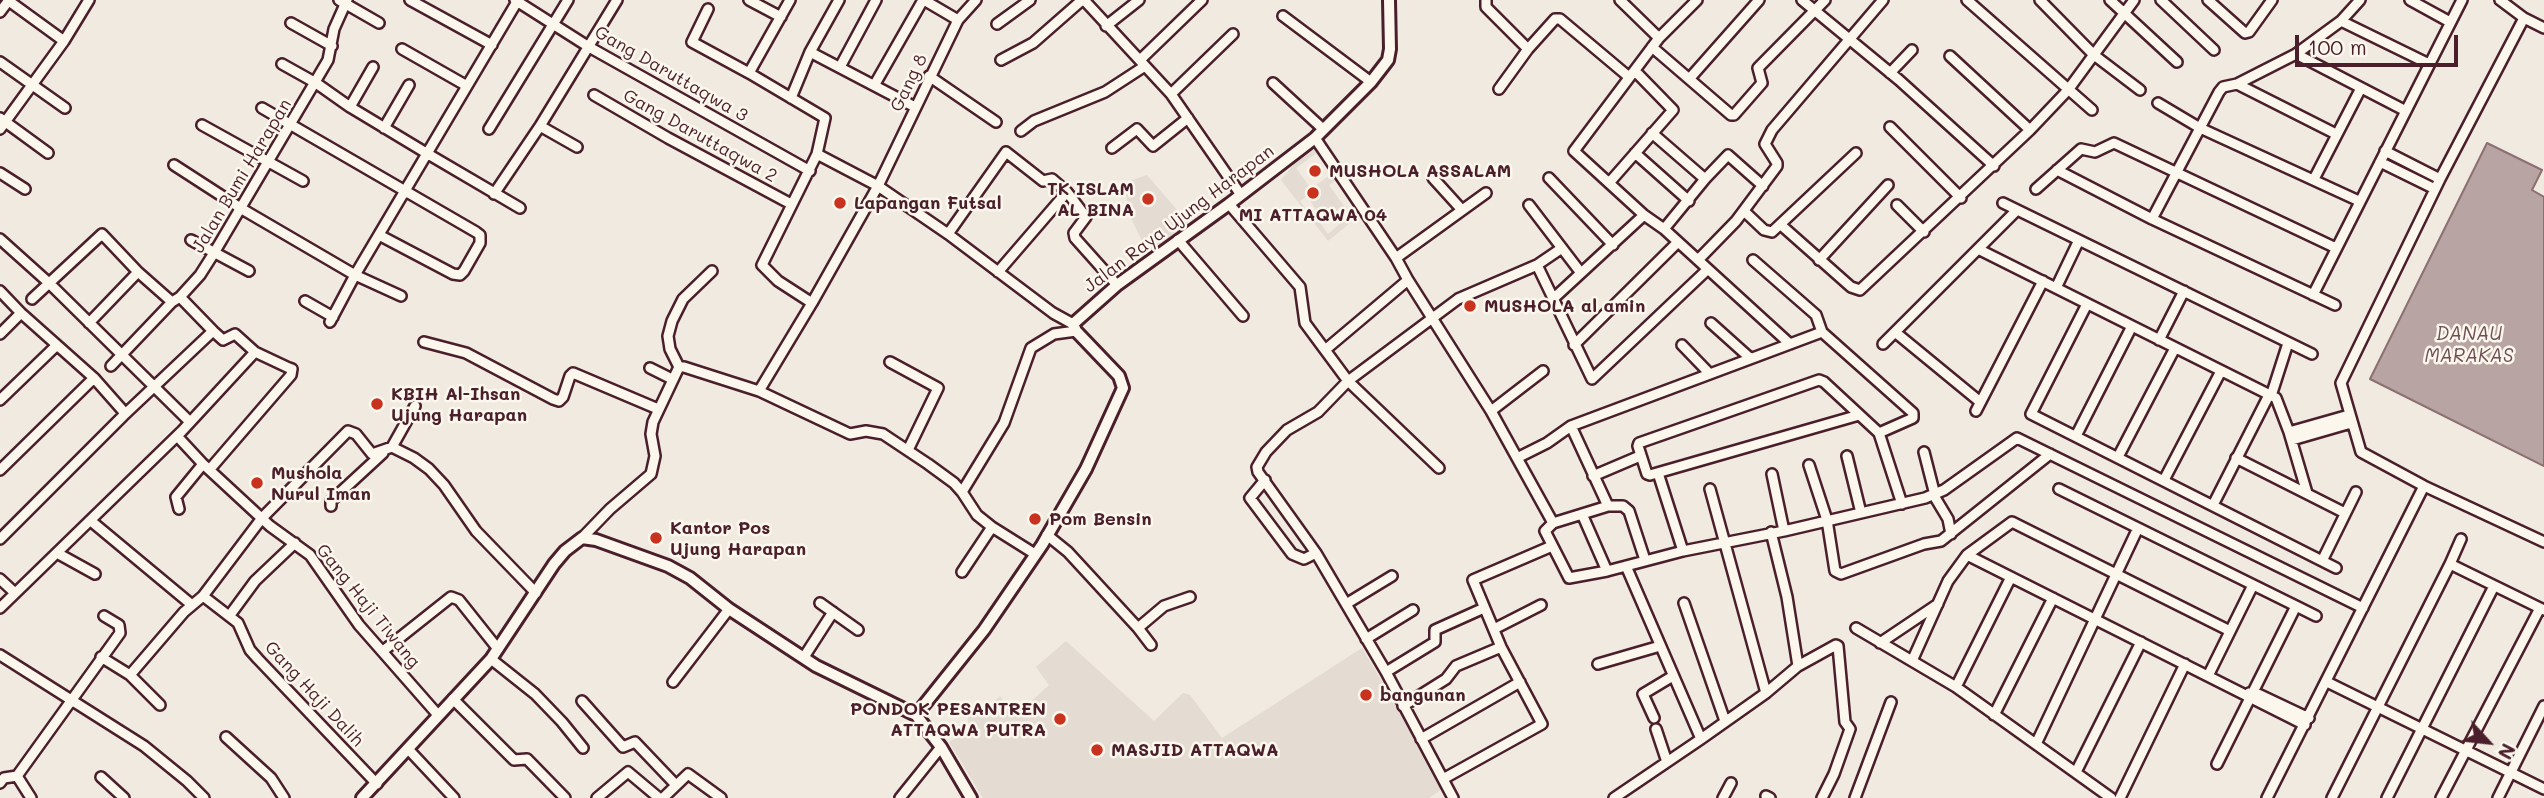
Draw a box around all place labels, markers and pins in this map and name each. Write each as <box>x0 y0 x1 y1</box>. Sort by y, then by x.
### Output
place label: MUSHOLA ASSALAM <box>1329 160 1511 182</box>
marker: MUSHOLA ASSALAM <box>1307 163 1323 179</box>
place label: TK ISLAM AL BINA <box>1047 178 1134 220</box>
marker: MI ATTAQWA 04 <box>1305 185 1321 201</box>
marker: TK ISLAM AL BINA <box>1140 191 1156 207</box>
place label: Lapangan Futsal <box>854 192 1002 214</box>
marker: Lapangan Futsal <box>832 195 848 211</box>
place label: MI ATTAQWA 04 <box>1239 204 1387 226</box>
place label: MUSHOLA al amin <box>1484 295 1645 317</box>
marker: MUSHOLA al amin <box>1462 298 1478 314</box>
place label: KBIH Al-Ihsan Ujung Harapan <box>391 383 527 426</box>
marker: KBIH Al-Ihsan Ujung Harapan <box>369 396 385 412</box>
place label: Mushola Nurul Iman <box>271 462 371 504</box>
marker: Mushola Nurul Iman <box>249 475 265 491</box>
place label: Pom Bensin <box>1049 508 1152 530</box>
marker: Pom Bensin <box>1027 511 1043 527</box>
place label: Kantor Pos Ujung Harapan <box>670 517 806 560</box>
marker: Kantor Pos Ujung Harapan <box>648 530 664 546</box>
place label: bangunan <box>1380 684 1466 706</box>
marker: bangunan <box>1358 687 1374 703</box>
place label: PONDOK PESANTREN ATTAQWA PUTRA <box>850 698 1046 740</box>
marker: PONDOK PESANTREN ATTAQWA PUTRA <box>1052 711 1068 727</box>
place label: MASJID ATTAQWA <box>1111 739 1279 761</box>
marker: MASJID ATTAQWA <box>1089 742 1105 758</box>

